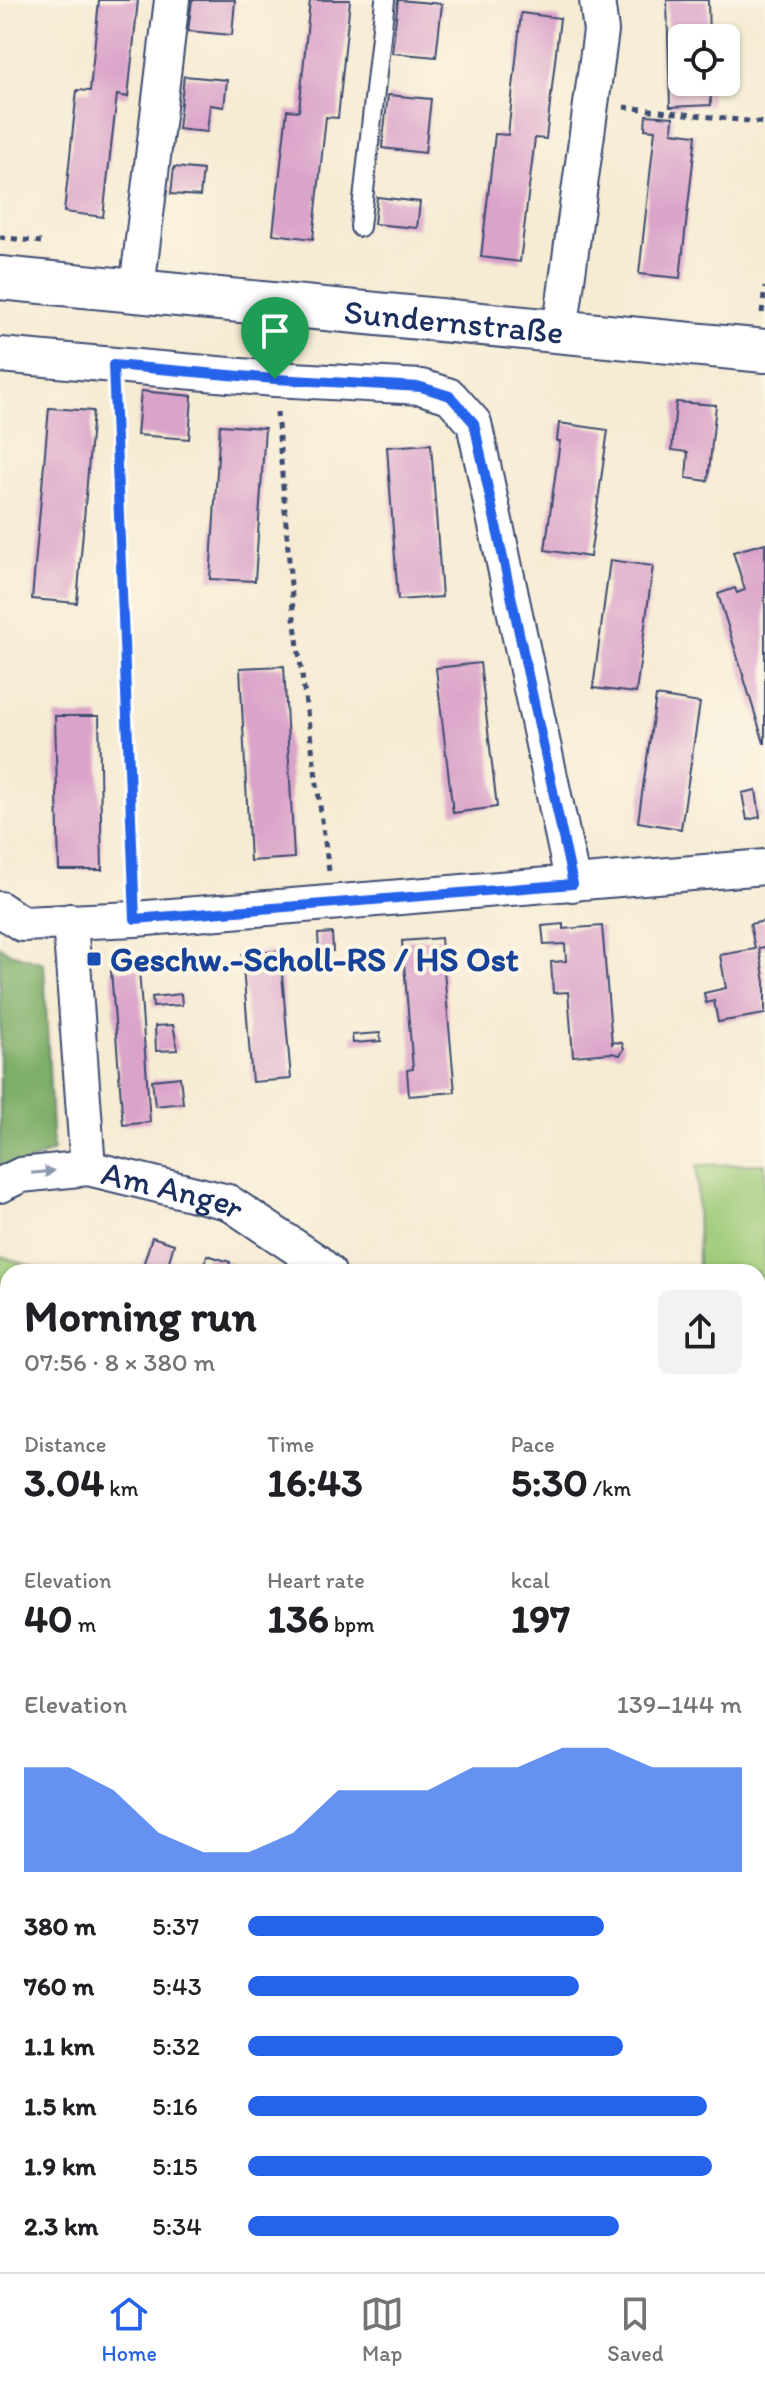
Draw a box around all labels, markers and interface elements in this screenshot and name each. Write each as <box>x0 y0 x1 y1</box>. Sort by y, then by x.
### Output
map controls <box>668 24 740 96</box>
button: locate <box>668 24 740 96</box>
street label: Sundernstraße <box>342 291 566 353</box>
pin <box>241 297 309 379</box>
icon: arrive <box>253 309 297 353</box>
place label: Geschw.-Scholl-RS / HS Ost <box>110 939 519 980</box>
marker: Geschw.-Scholl-RS / HS Ost <box>85 950 103 968</box>
street label: Am Anger <box>97 1152 253 1229</box>
one-way arrow <box>31 1166 56 1179</box>
text: Morning run <box>24 1289 257 1342</box>
button: share <box>658 1290 742 1374</box>
text: 07:56 · 8 × 380 m <box>24 1346 215 1378</box>
text: Distance <box>24 1431 106 1458</box>
text: Time <box>267 1431 314 1458</box>
text: Pace <box>511 1431 555 1458</box>
text: 3.04 <box>24 1458 104 1506</box>
text: 16:43 <box>267 1458 363 1506</box>
text: 5:30 <box>511 1458 588 1506</box>
text: km <box>104 1475 138 1502</box>
text: /km <box>588 1475 631 1502</box>
text: Elevation <box>24 1567 111 1594</box>
text: Heart rate <box>267 1567 365 1594</box>
text: kcal <box>511 1567 550 1594</box>
text: 40 <box>24 1594 73 1642</box>
text: 136 <box>267 1594 329 1642</box>
text: 197 <box>511 1594 570 1642</box>
text: m <box>73 1611 96 1638</box>
text: bpm <box>329 1611 375 1638</box>
text: Elevation <box>24 1688 127 1720</box>
text: 139–144 m <box>617 1688 742 1720</box>
text: 380 m <box>24 1910 96 1942</box>
text: 5:37 <box>152 1910 199 1942</box>
text: 760 m <box>24 1970 94 2002</box>
text: 5:43 <box>152 1970 202 2002</box>
text: 1.1 km <box>24 2030 95 2062</box>
text: 5:32 <box>152 2030 200 2062</box>
text: 1.5 km <box>24 2090 96 2122</box>
text: 5:16 <box>152 2090 198 2122</box>
text: 1.9 km <box>24 2150 96 2182</box>
text: 5:15 <box>152 2150 198 2182</box>
text: 2.3 km <box>24 2210 98 2242</box>
text: 5:34 <box>152 2210 202 2242</box>
tab: Home <box>102 2292 157 2367</box>
tab: Map <box>360 2292 404 2367</box>
tab: Saved <box>607 2292 663 2367</box>

